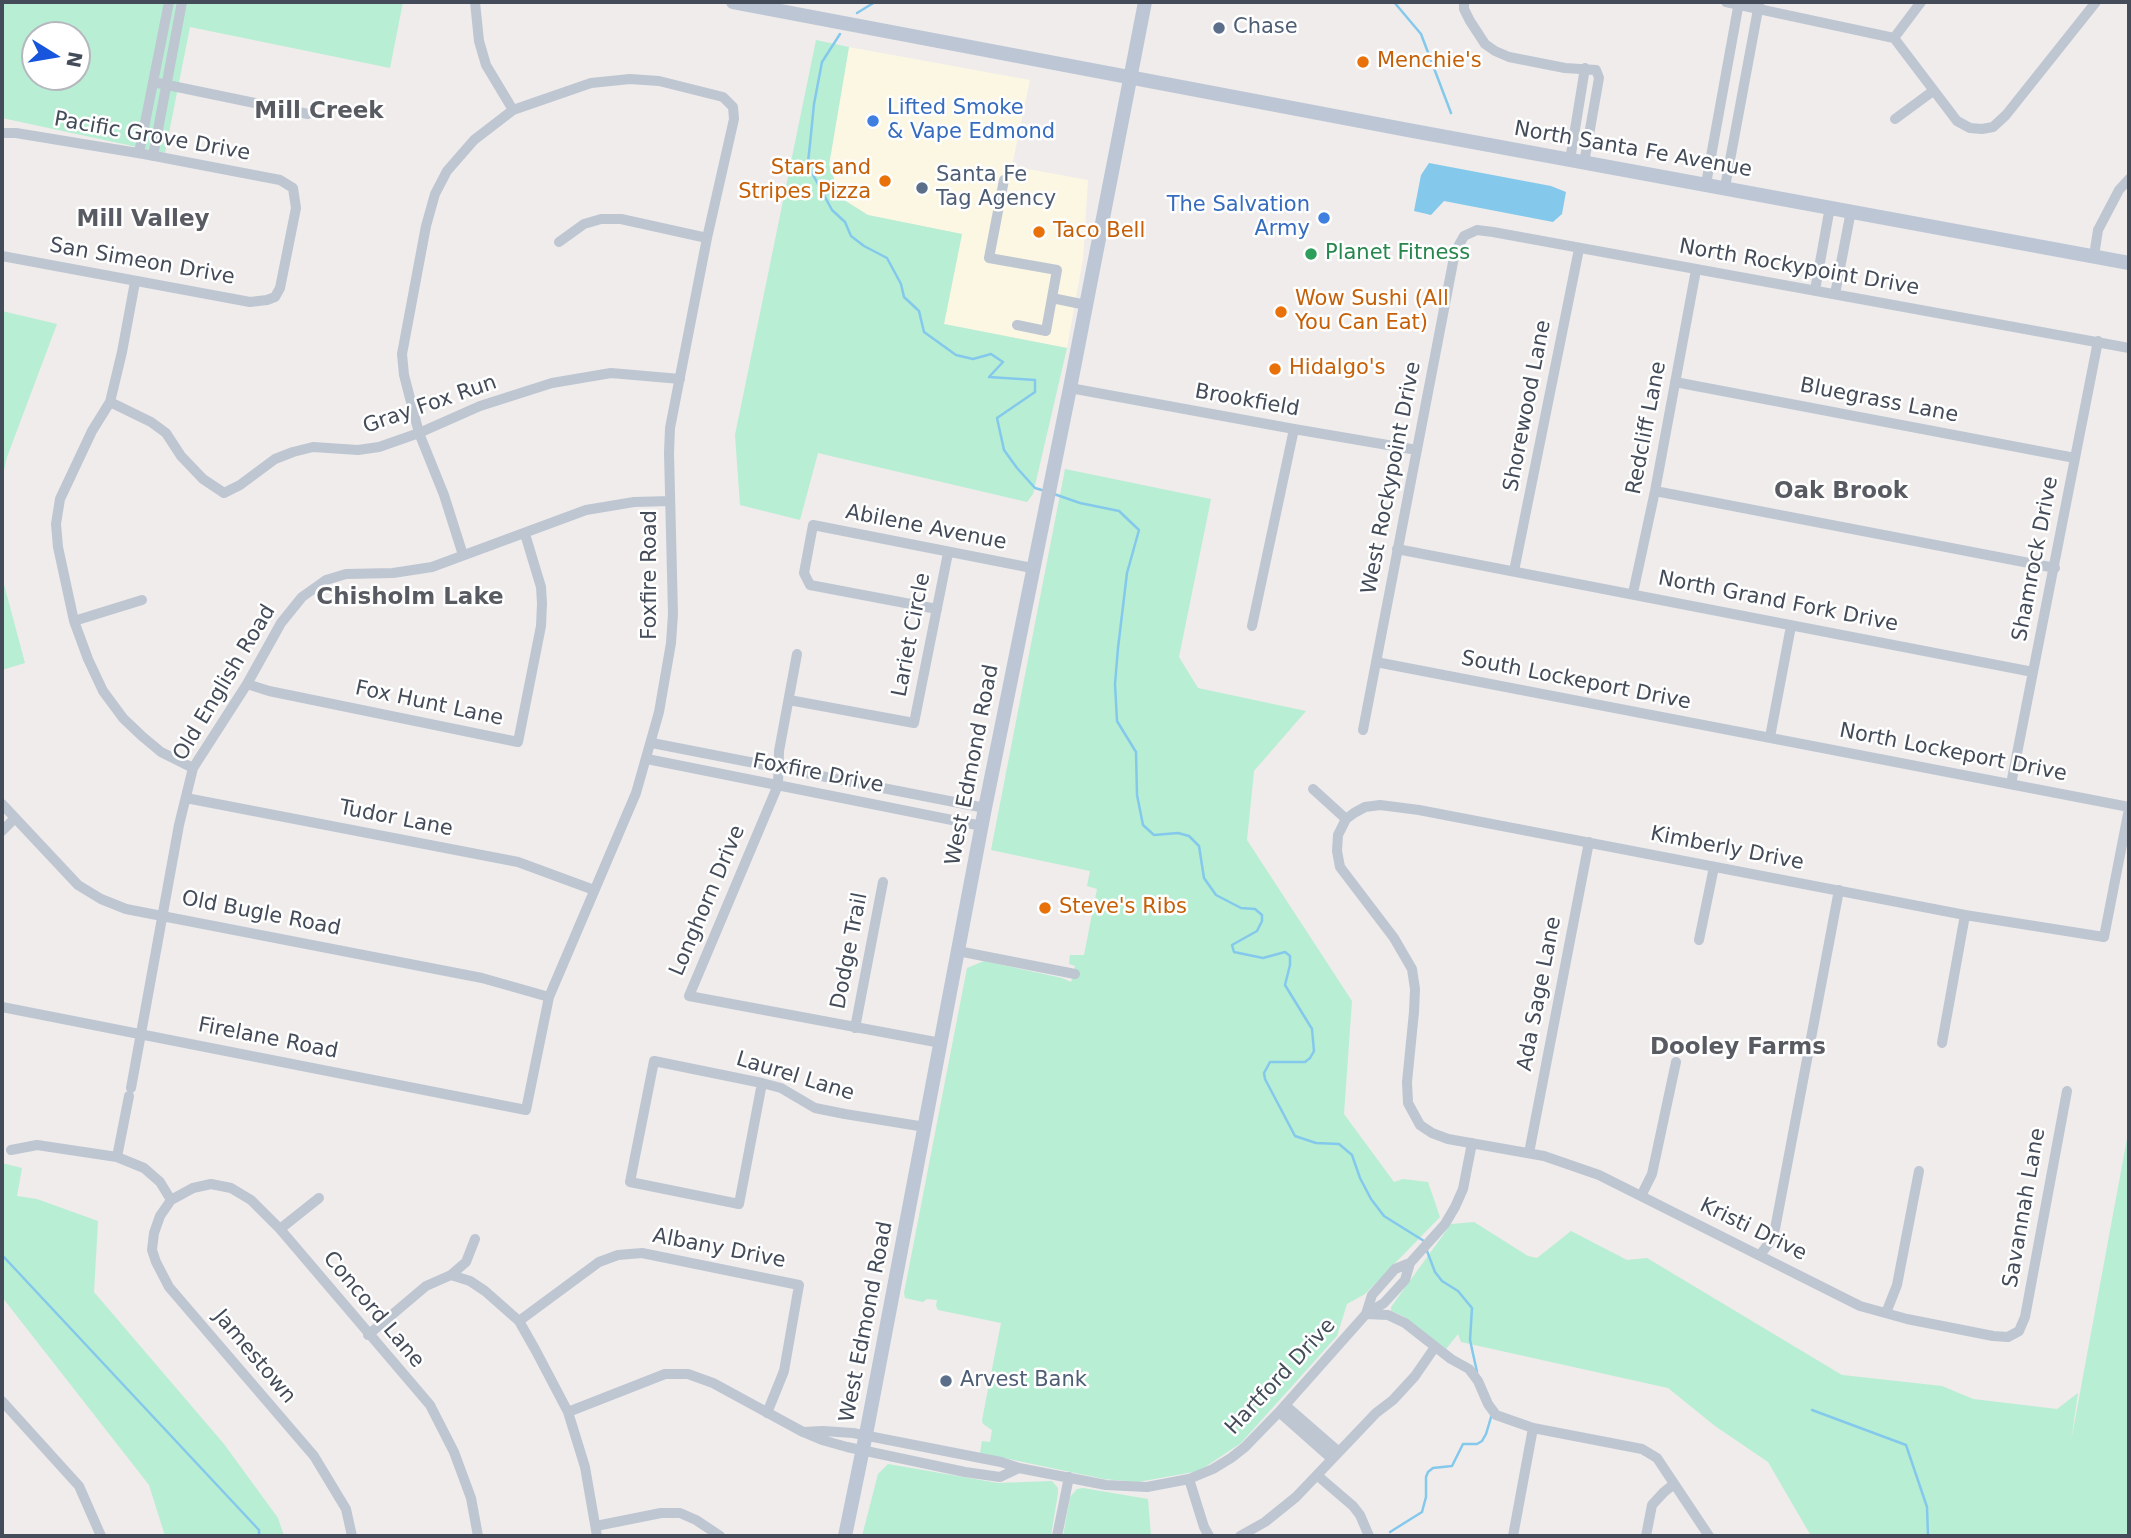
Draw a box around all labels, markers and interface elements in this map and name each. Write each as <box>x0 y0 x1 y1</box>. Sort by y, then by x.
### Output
place label: Chase <box>1233 15 1298 41</box>
marker: Chase <box>1211 20 1227 36</box>
north arrow <box>21 21 91 91</box>
place label: Menchie's <box>1377 49 1482 75</box>
text: N <box>62 50 87 70</box>
marker: Menchie's <box>1355 54 1371 70</box>
place label: Lifted Smoke & Vape Edmond <box>887 96 1055 146</box>
district label: Mill Creek <box>254 98 384 126</box>
street label: Pacific Grove Drive <box>52 107 252 167</box>
marker: Lifted Smoke & Vape Edmond <box>865 113 881 129</box>
street label: North Santa Fe Avenue <box>1512 117 1754 183</box>
place label: Stars and Stripes Pizza <box>738 156 871 206</box>
place label: Santa Fe Tag Agency <box>936 163 1056 213</box>
marker: Stars and Stripes Pizza <box>877 173 893 189</box>
marker: Santa Fe Tag Agency <box>914 180 930 196</box>
place label: The Salvation Army <box>1167 193 1310 243</box>
district label: Mill Valley <box>77 206 209 234</box>
marker: The Salvation Army <box>1316 210 1332 226</box>
place label: Taco Bell <box>1053 219 1145 245</box>
marker: Taco Bell <box>1031 224 1047 240</box>
street label: San Simeon Drive <box>47 233 237 291</box>
street label: North Rockypoint Drive <box>1677 234 1921 302</box>
place label: Planet Fitness <box>1325 241 1470 267</box>
marker: Planet Fitness <box>1303 246 1319 262</box>
place label: Wow Sushi (All You Can Eat) <box>1295 287 1449 337</box>
marker: Wow Sushi (All You Can Eat) <box>1273 304 1289 320</box>
street label: Shorewood Lane <box>1499 318 1557 494</box>
place label: Hidalgo's <box>1289 356 1386 382</box>
street label: Redcliff Lane <box>1622 359 1672 497</box>
street label: West Rockypoint Drive <box>1357 360 1427 596</box>
marker: Hidalgo's <box>1267 361 1283 377</box>
street label: Gray Fox Run <box>360 370 500 440</box>
street label: Bluegrass Lane <box>1798 373 1960 429</box>
street label: Brookfield <box>1193 379 1301 423</box>
street label: Shamrock Drive <box>2008 474 2064 644</box>
district label: Oak Brook <box>1774 478 1908 506</box>
street label: Abilene Avenue <box>843 500 1009 556</box>
street label: Foxfire Road <box>638 510 664 640</box>
street label: North Grand Fork Drive <box>1656 566 1900 638</box>
street label: Lariet Circle <box>888 571 936 699</box>
district label: Chisholm Lake <box>316 584 504 612</box>
street label: Old English Road <box>168 600 282 766</box>
street label: South Lockeport Drive <box>1459 646 1693 716</box>
street label: West Edmond Road <box>941 662 1005 868</box>
street label: Fox Hunt Lane <box>353 676 505 732</box>
street label: North Lockeport Drive <box>1837 719 2069 787</box>
street label: Foxfire Drive <box>750 749 886 799</box>
street label: Tudor Lane <box>337 796 455 842</box>
street label: Longhorn Drive <box>665 822 751 980</box>
street label: Kimberly Drive <box>1648 822 1806 876</box>
street label: Old Bugle Road <box>179 886 343 942</box>
street label: Dodge Trail <box>826 891 874 1011</box>
place label: Steve's Ribs <box>1059 895 1187 921</box>
marker: Steve's Ribs <box>1037 900 1053 916</box>
street label: Ada Sage Lane <box>1513 915 1567 1073</box>
street label: Firelane Road <box>196 1013 340 1065</box>
district label: Dooley Farms <box>1650 1034 1826 1062</box>
street label: Laurel Lane <box>733 1047 857 1107</box>
street label: Savannah Lane <box>1999 1126 2051 1290</box>
street label: Kristi Drive <box>1695 1193 1811 1267</box>
street label: West Edmond Road <box>835 1219 899 1425</box>
street label: Albany Drive <box>650 1224 788 1274</box>
street label: Concord Lane <box>317 1247 429 1373</box>
street label: Jamestown <box>207 1305 301 1409</box>
street label: Hartford Drive <box>1221 1314 1341 1440</box>
place label: Arvest Bank <box>960 1368 1087 1394</box>
marker: Arvest Bank <box>938 1373 954 1389</box>

